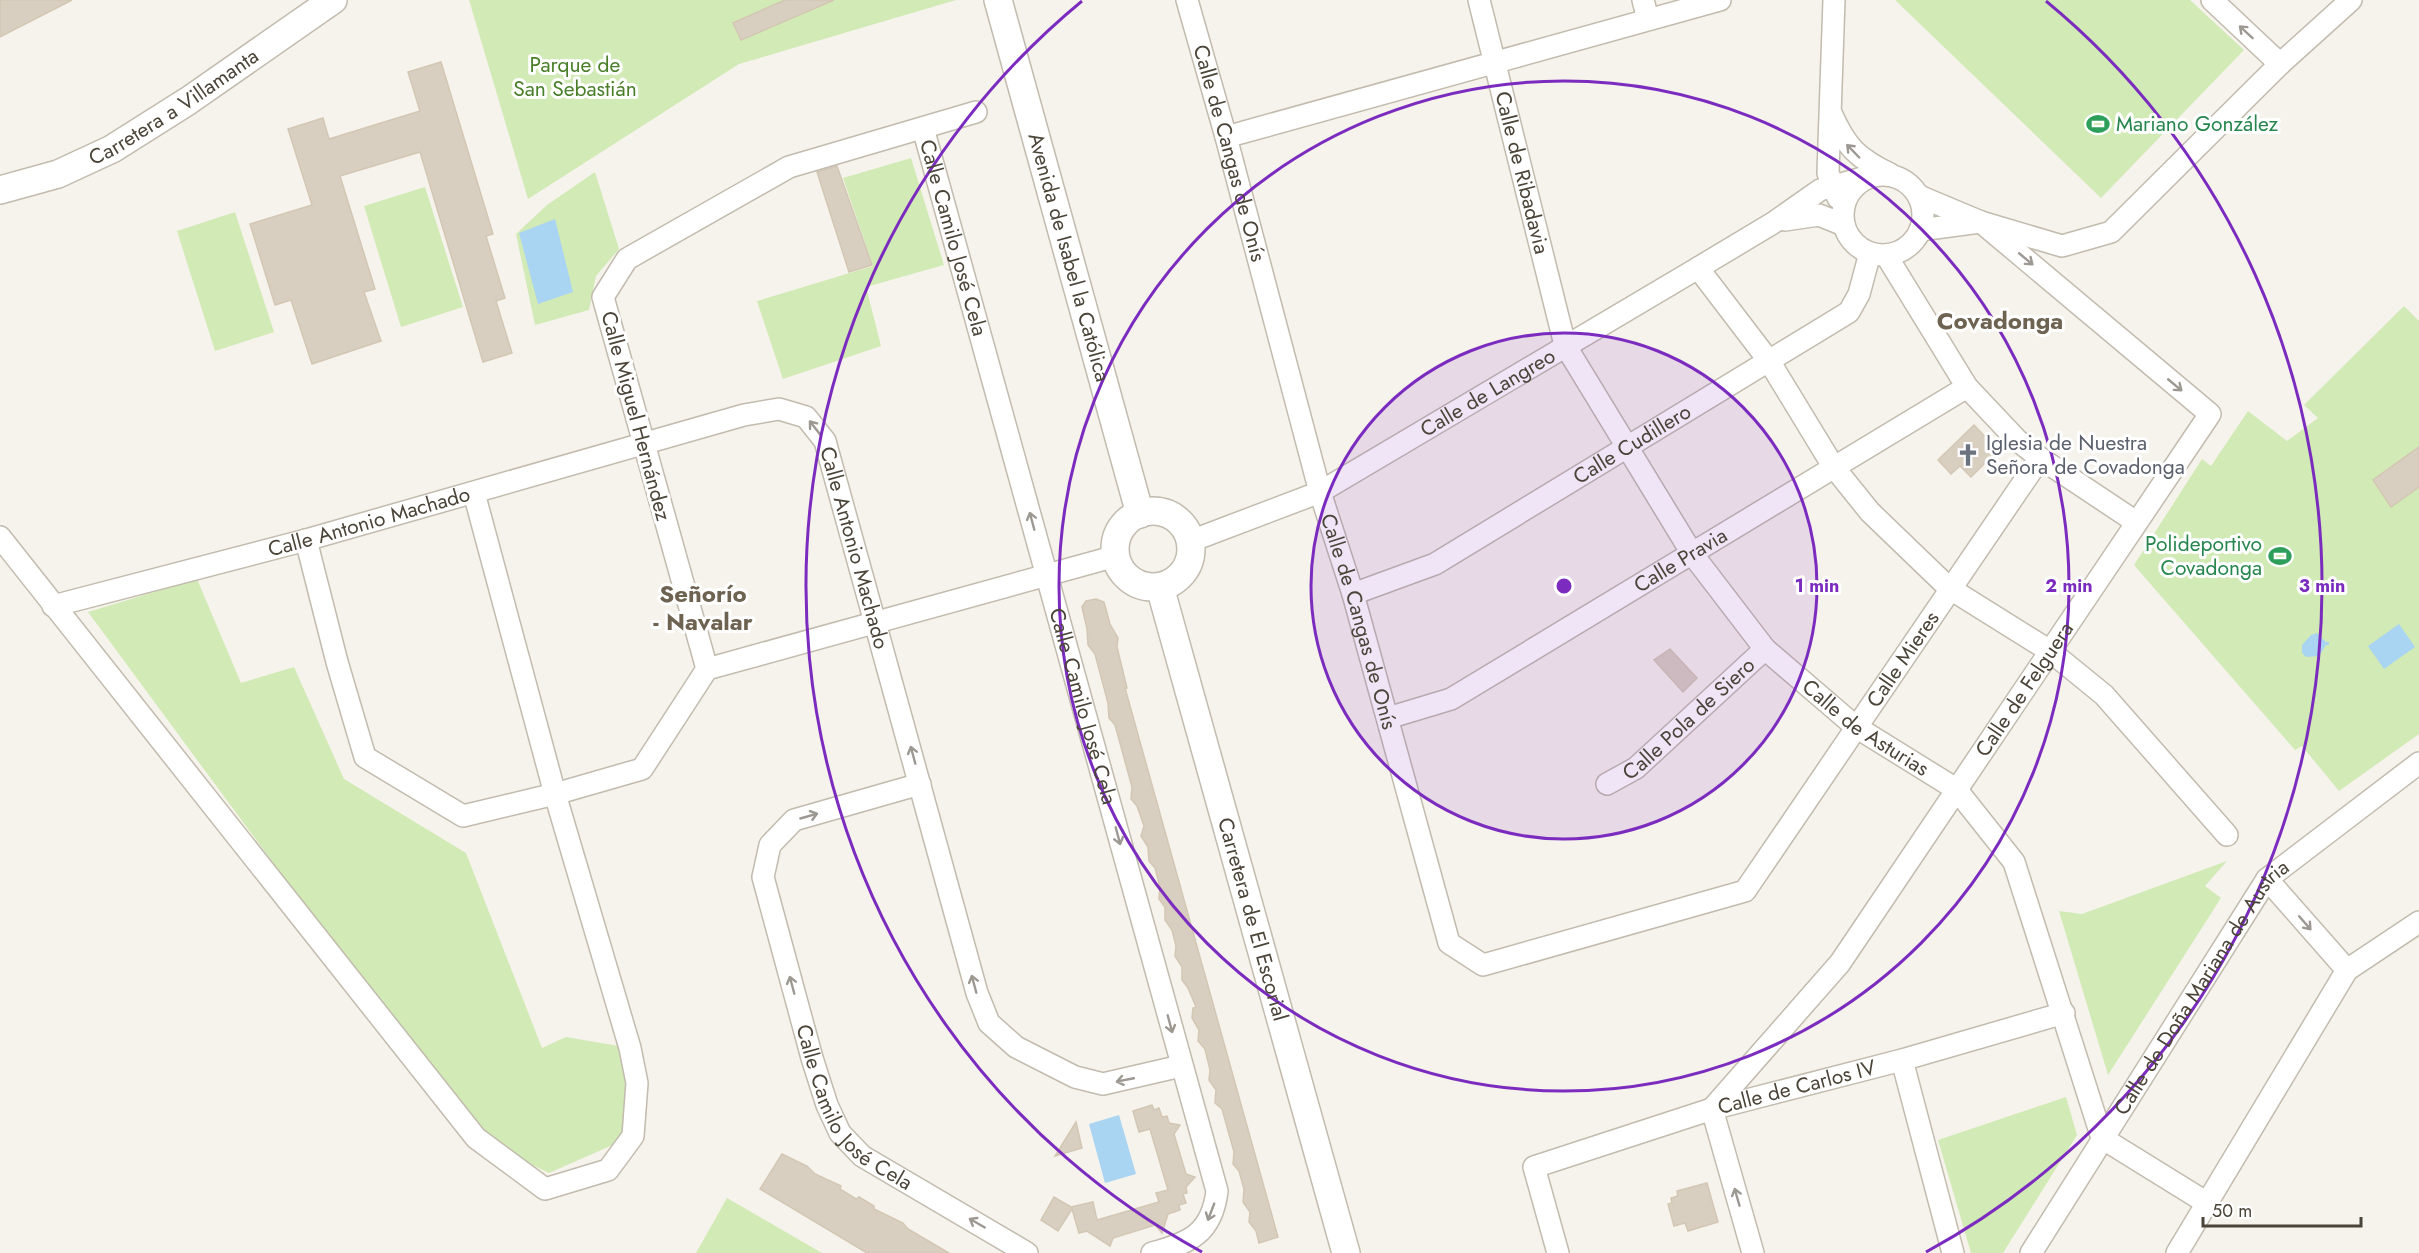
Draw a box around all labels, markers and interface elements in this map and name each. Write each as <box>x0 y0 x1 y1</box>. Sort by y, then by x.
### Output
one-way arrow <box>2238 25 2253 39</box>
street label: Carretera a Villamanta <box>84 41 265 173</box>
street label: Calle de Cangas de Onís <box>1186 41 1273 265</box>
park label: Parque de San Sebastián <box>513 50 637 104</box>
street label: Calle de Ribadavia <box>1487 88 1557 257</box>
place label: Mariano González <box>2116 109 2279 139</box>
sports icon: Mariano González <box>2085 111 2111 137</box>
street label: Avenida de Isabel la Católica <box>1020 129 1118 385</box>
street label: Calle Camilo José Cela <box>912 136 995 340</box>
one-way arrow <box>1846 143 1861 158</box>
one-way arrow <box>2018 252 2033 266</box>
district label: Covadonga <box>1937 303 2063 338</box>
street label: Calle Miguel Hernández <box>594 308 679 525</box>
street label: Calle de Langreo <box>1415 341 1561 444</box>
one-way arrow <box>2167 378 2183 391</box>
street label: Calle Cudillero <box>1567 397 1697 491</box>
one-way arrow <box>808 421 821 437</box>
place label: Iglesia de Nuestra Señora de Covadonga <box>1986 428 2185 482</box>
church icon: Iglesia de Nuestra Señora de Covadonga <box>1955 442 1981 468</box>
street label: Calle Antonio Machado <box>812 443 897 652</box>
street label: Calle Antonio Machado <box>265 479 474 564</box>
street label: Calle de Cangas de Onís <box>1313 510 1405 733</box>
one-way arrow <box>1025 512 1037 531</box>
street label: Calle Pravia <box>1628 520 1733 600</box>
place label: Polideportivo Covadonga <box>2145 529 2262 583</box>
sports icon: Polideportivo Covadonga <box>2267 543 2293 569</box>
text: 1 min <box>1795 573 1839 599</box>
text: 2 min <box>2045 573 2093 599</box>
text: 3 min <box>2299 573 2345 599</box>
district label: Señorío - Navalar <box>653 576 753 639</box>
centre of rings <box>1554 576 1574 596</box>
street label: Calle Camilo José Cela <box>1041 605 1124 808</box>
street label: Calle Mieres <box>1859 605 1946 714</box>
street label: Calle de Felguera <box>1968 616 2081 763</box>
street label: Calle Pola de Siero <box>1617 651 1762 788</box>
street label: Calle de Asturias <box>1796 672 1935 784</box>
one-way arrow <box>906 746 918 765</box>
one-way arrow <box>799 810 818 821</box>
street label: Carretera de El Escorial <box>1210 814 1295 1024</box>
one-way arrow <box>1113 826 1124 845</box>
street label: Calle de Doña Mariana de Austria <box>2107 852 2295 1121</box>
one-way arrow <box>2298 915 2312 930</box>
one-way arrow <box>968 975 980 994</box>
one-way arrow <box>786 976 797 995</box>
one-way arrow <box>1165 1014 1176 1033</box>
street label: Calle Camilo José Cela <box>789 1021 918 1197</box>
street label: Calle de Carlos IV <box>1714 1052 1879 1122</box>
one-way arrow <box>1115 1075 1135 1086</box>
one-way arrow <box>1730 1188 1742 1207</box>
scale bar <box>2203 1190 2360 1228</box>
text: 50 m <box>2212 1198 2252 1224</box>
one-way arrow <box>1205 1202 1216 1221</box>
one-way arrow <box>969 1217 986 1229</box>

